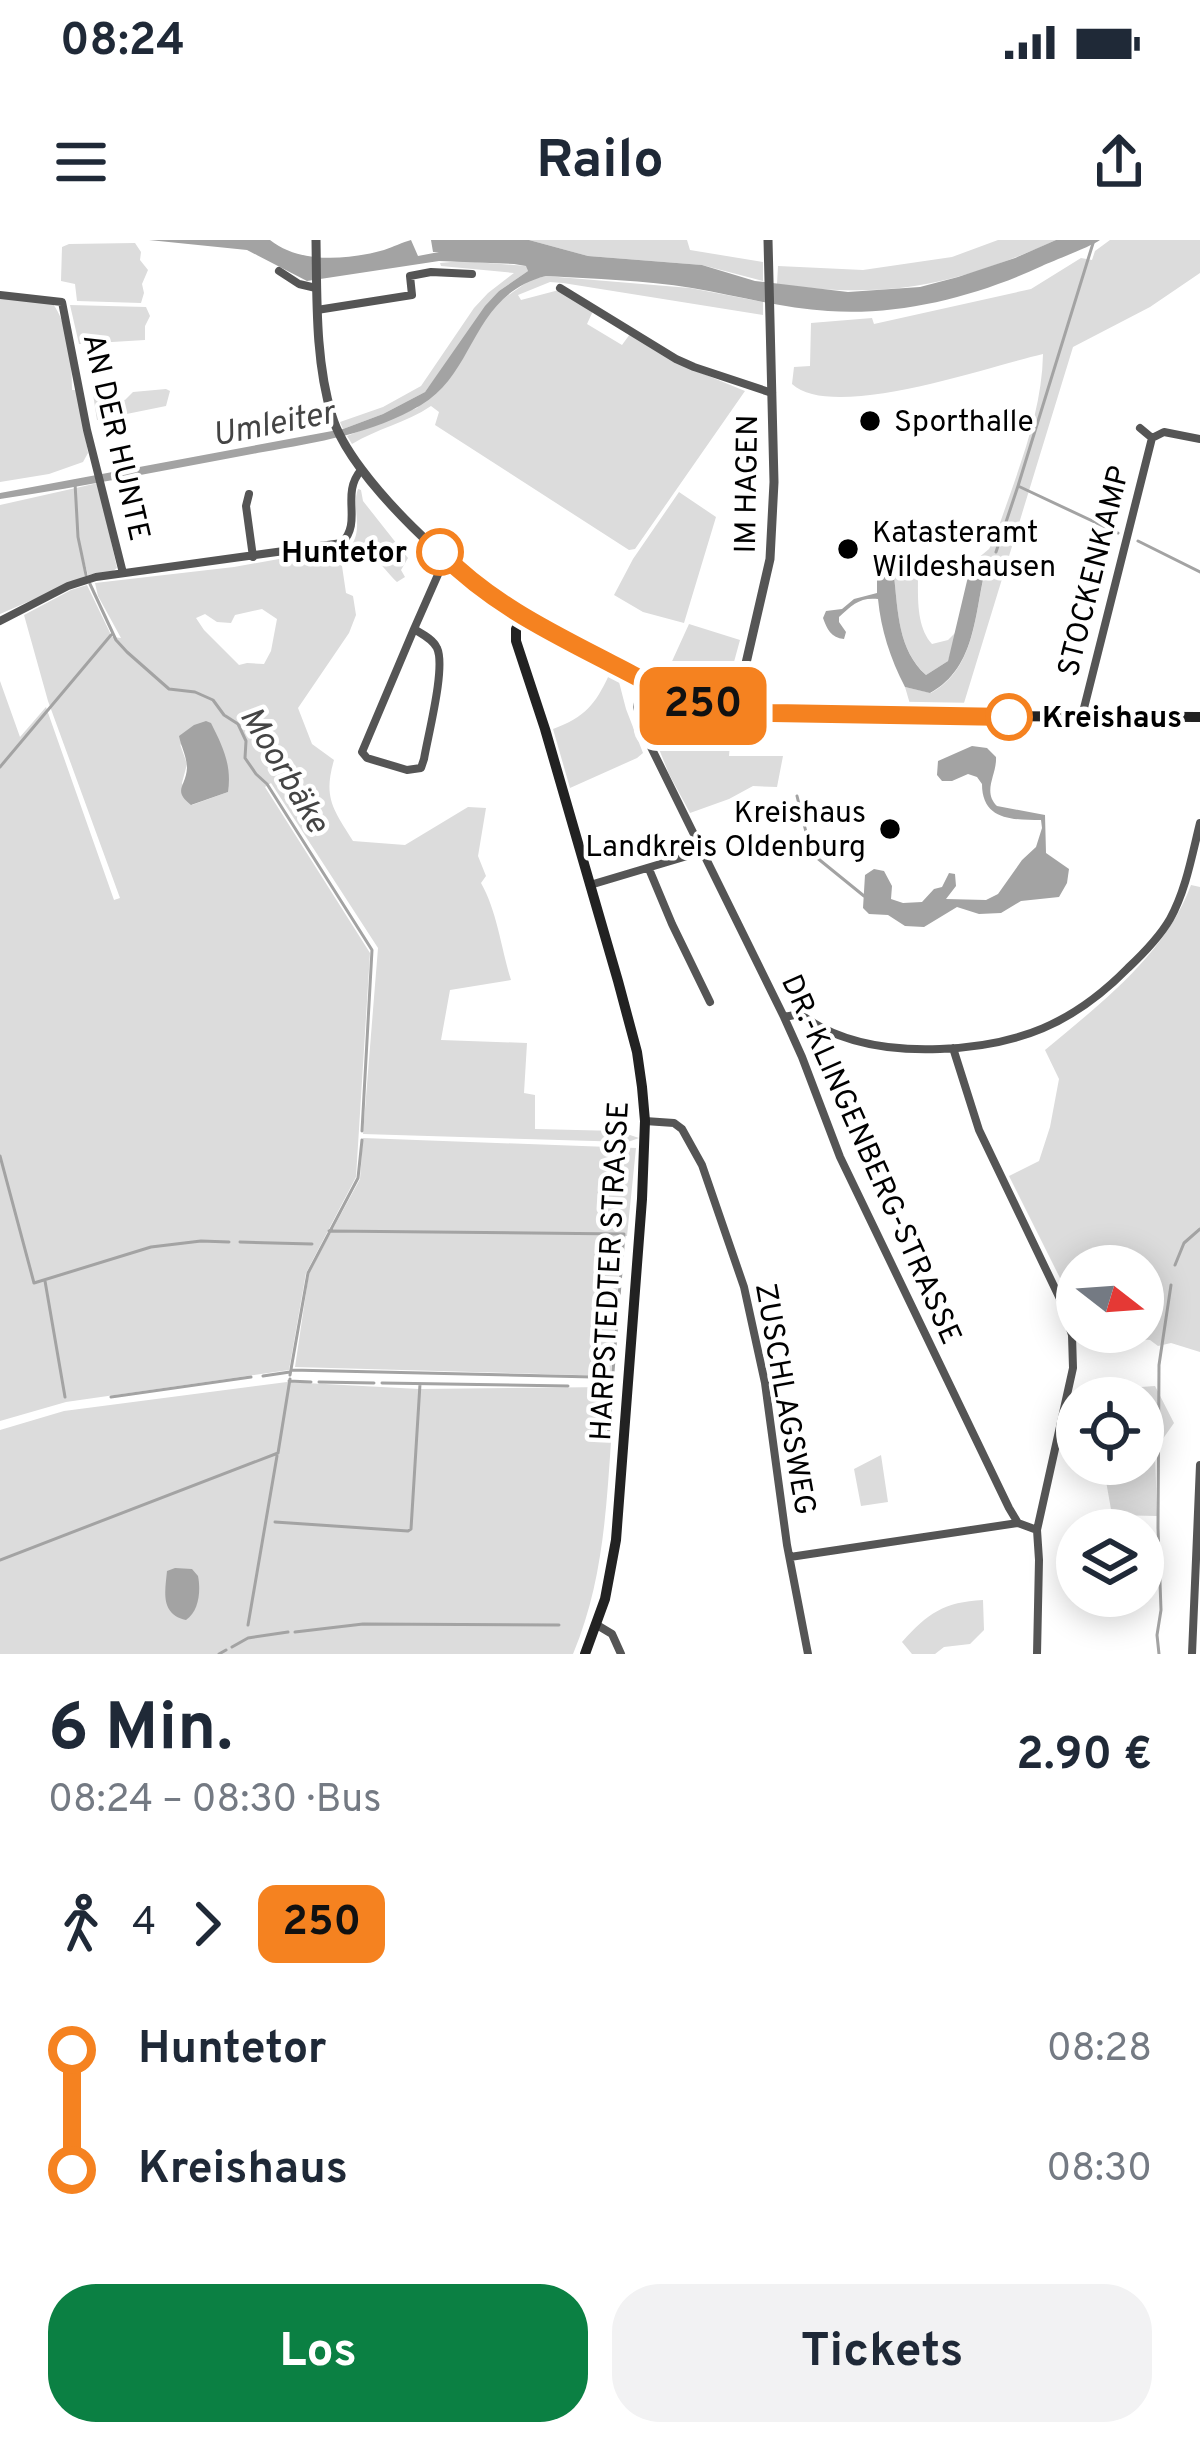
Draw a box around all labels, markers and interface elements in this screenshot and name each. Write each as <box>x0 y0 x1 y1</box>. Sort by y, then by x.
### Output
text: 08:24 <box>60 14 185 71</box>
text: Railo <box>536 128 664 197</box>
icon: menu <box>48 129 114 195</box>
icon: share <box>1086 129 1152 195</box>
street label: AN DER HUNTE <box>73 330 156 545</box>
water label: Umleiter <box>209 393 341 458</box>
place label: Sporthalle <box>894 405 1034 442</box>
marker: Sporthalle <box>857 408 883 434</box>
street label: IM HAGEN <box>729 414 768 554</box>
street label: STOCKENKAMP <box>1051 463 1139 681</box>
place label: Katasteramt Wildeshausen <box>872 516 1056 587</box>
marker: Huntetor <box>418 530 462 574</box>
place label: Huntetor <box>281 536 407 573</box>
marker: Katasteramt Wildeshausen <box>835 536 861 562</box>
line badge: 250 <box>634 667 772 745</box>
text: 250 <box>664 679 742 732</box>
marker: Kreishaus <box>987 695 1031 739</box>
water label: Moorbäke <box>228 700 337 843</box>
place label: Kreishaus <box>1042 701 1182 738</box>
place label: Kreishaus Landkreis Oldenburg <box>585 796 866 867</box>
marker: Kreishaus Landkreis Oldenburg <box>877 816 903 842</box>
street label: DR.-KLINGENBERG-STRASSE <box>771 969 968 1351</box>
street label: HARPSTEDTER STRASSE <box>584 1100 639 1442</box>
north arrow <box>1056 1245 1164 1353</box>
map controls <box>1056 1245 1164 1617</box>
street label: ZUSCHLAGSWEG <box>745 1281 822 1518</box>
button: locate <box>1056 1377 1164 1485</box>
button: layers <box>1056 1509 1164 1617</box>
text: 6 Min. <box>48 1690 233 1773</box>
text: 2.90 € <box>1016 1728 1152 1785</box>
text: 08:24 – 08:30 · Bus <box>48 1777 382 1826</box>
icon: walk <box>48 1891 114 1957</box>
icon: forward <box>174 1891 240 1957</box>
text: 250 <box>282 1897 361 1950</box>
text: 4 <box>132 1900 156 1949</box>
text: Huntetor <box>138 2022 327 2079</box>
text: 08:28 <box>1047 2026 1152 2075</box>
text: Kreishaus <box>138 2142 348 2199</box>
text: 08:30 <box>1046 2146 1152 2195</box>
button: Los <box>48 2284 588 2422</box>
button: Tickets <box>612 2284 1152 2422</box>

